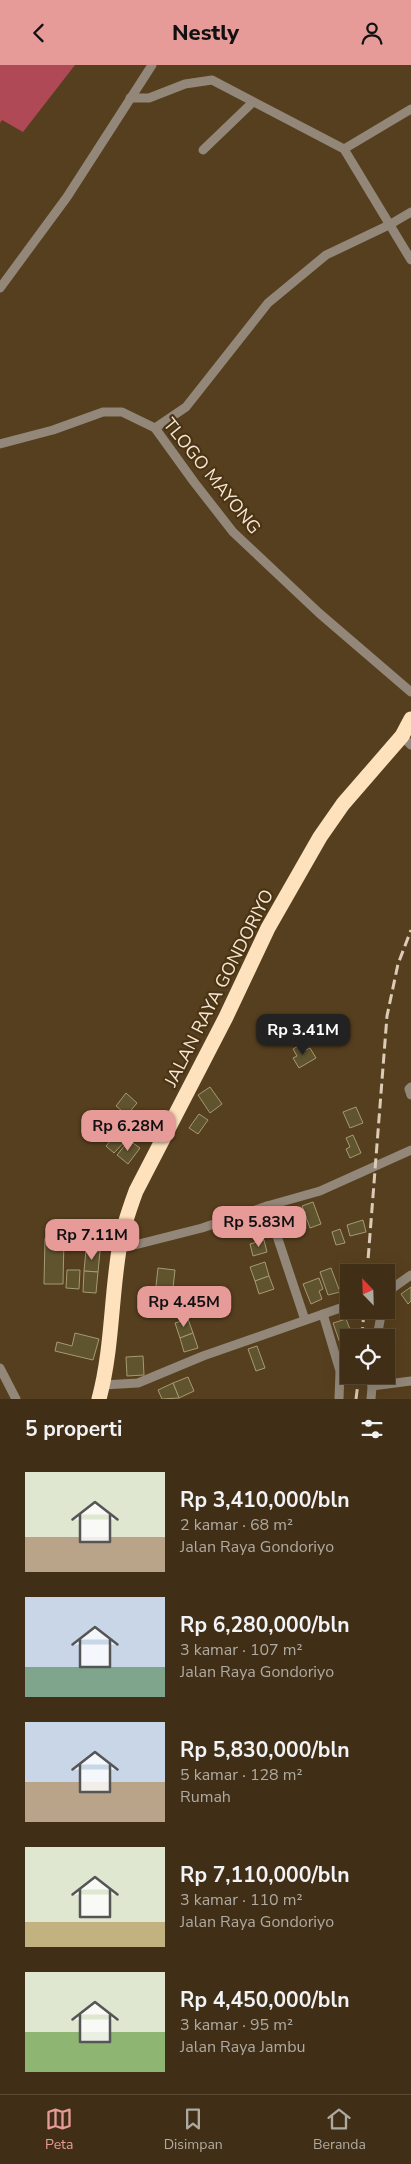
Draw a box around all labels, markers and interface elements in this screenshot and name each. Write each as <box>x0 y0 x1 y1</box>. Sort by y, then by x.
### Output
text: Nestly <box>172 18 239 48</box>
icon: back <box>25 19 53 47</box>
icon: person <box>358 19 386 47</box>
street label: TLOGO MAYONG <box>158 413 266 539</box>
street label: JALAN RAYA GONDORIYO <box>158 885 279 1092</box>
pin: Rp 3.41M <box>251 1013 355 1056</box>
text: Rp 3.41M <box>267 1019 339 1041</box>
pin: Rp 6.28M <box>76 1109 180 1152</box>
text: Rp 6.28M <box>92 1115 164 1137</box>
pin: Rp 5.83M <box>207 1205 311 1248</box>
text: Rp 5.83M <box>223 1211 295 1233</box>
pin: Rp 7.11M <box>40 1219 144 1261</box>
text: Rp 7.11M <box>56 1224 128 1246</box>
north arrow <box>340 1264 395 1319</box>
map controls <box>340 1264 395 1384</box>
pin: Rp 4.45M <box>132 1285 236 1328</box>
text: Rp 4.45M <box>148 1291 220 1313</box>
button: locate <box>340 1329 395 1384</box>
text: 5 properti <box>25 1415 122 1443</box>
icon: filters <box>358 1415 386 1443</box>
text: Rp 3,410,000/bln <box>180 1486 349 1514</box>
icon: home <box>65 1492 125 1552</box>
text: 2 kamar · 68 m² <box>180 1514 293 1536</box>
text: Jalan Raya Gondoriyo <box>180 1536 334 1558</box>
text: Rp 6,280,000/bln <box>180 1611 349 1639</box>
icon: home <box>65 1617 125 1677</box>
text: 3 kamar · 107 m² <box>180 1639 303 1661</box>
text: Jalan Raya Gondoriyo <box>180 1661 334 1683</box>
text: Rp 5,830,000/bln <box>180 1736 349 1764</box>
icon: home <box>65 1742 125 1802</box>
text: 5 kamar · 128 m² <box>180 1764 303 1786</box>
text: Rumah <box>180 1786 231 1808</box>
text: Rp 7,110,000/bln <box>180 1861 349 1889</box>
icon: home <box>65 1867 125 1927</box>
text: 3 kamar · 110 m² <box>180 1889 303 1911</box>
text: Jalan Raya Gondoriyo <box>180 1911 334 1933</box>
text: Rp 4,450,000/bln <box>180 1986 349 2014</box>
icon: home <box>65 1992 125 2052</box>
text: 3 kamar · 95 m² <box>180 2014 293 2036</box>
text: Jalan Raya Jambu <box>180 2036 305 2058</box>
tab: Peta <box>45 2105 73 2154</box>
tab: Disimpan <box>164 2105 223 2154</box>
tab: Beranda <box>313 2105 366 2154</box>

